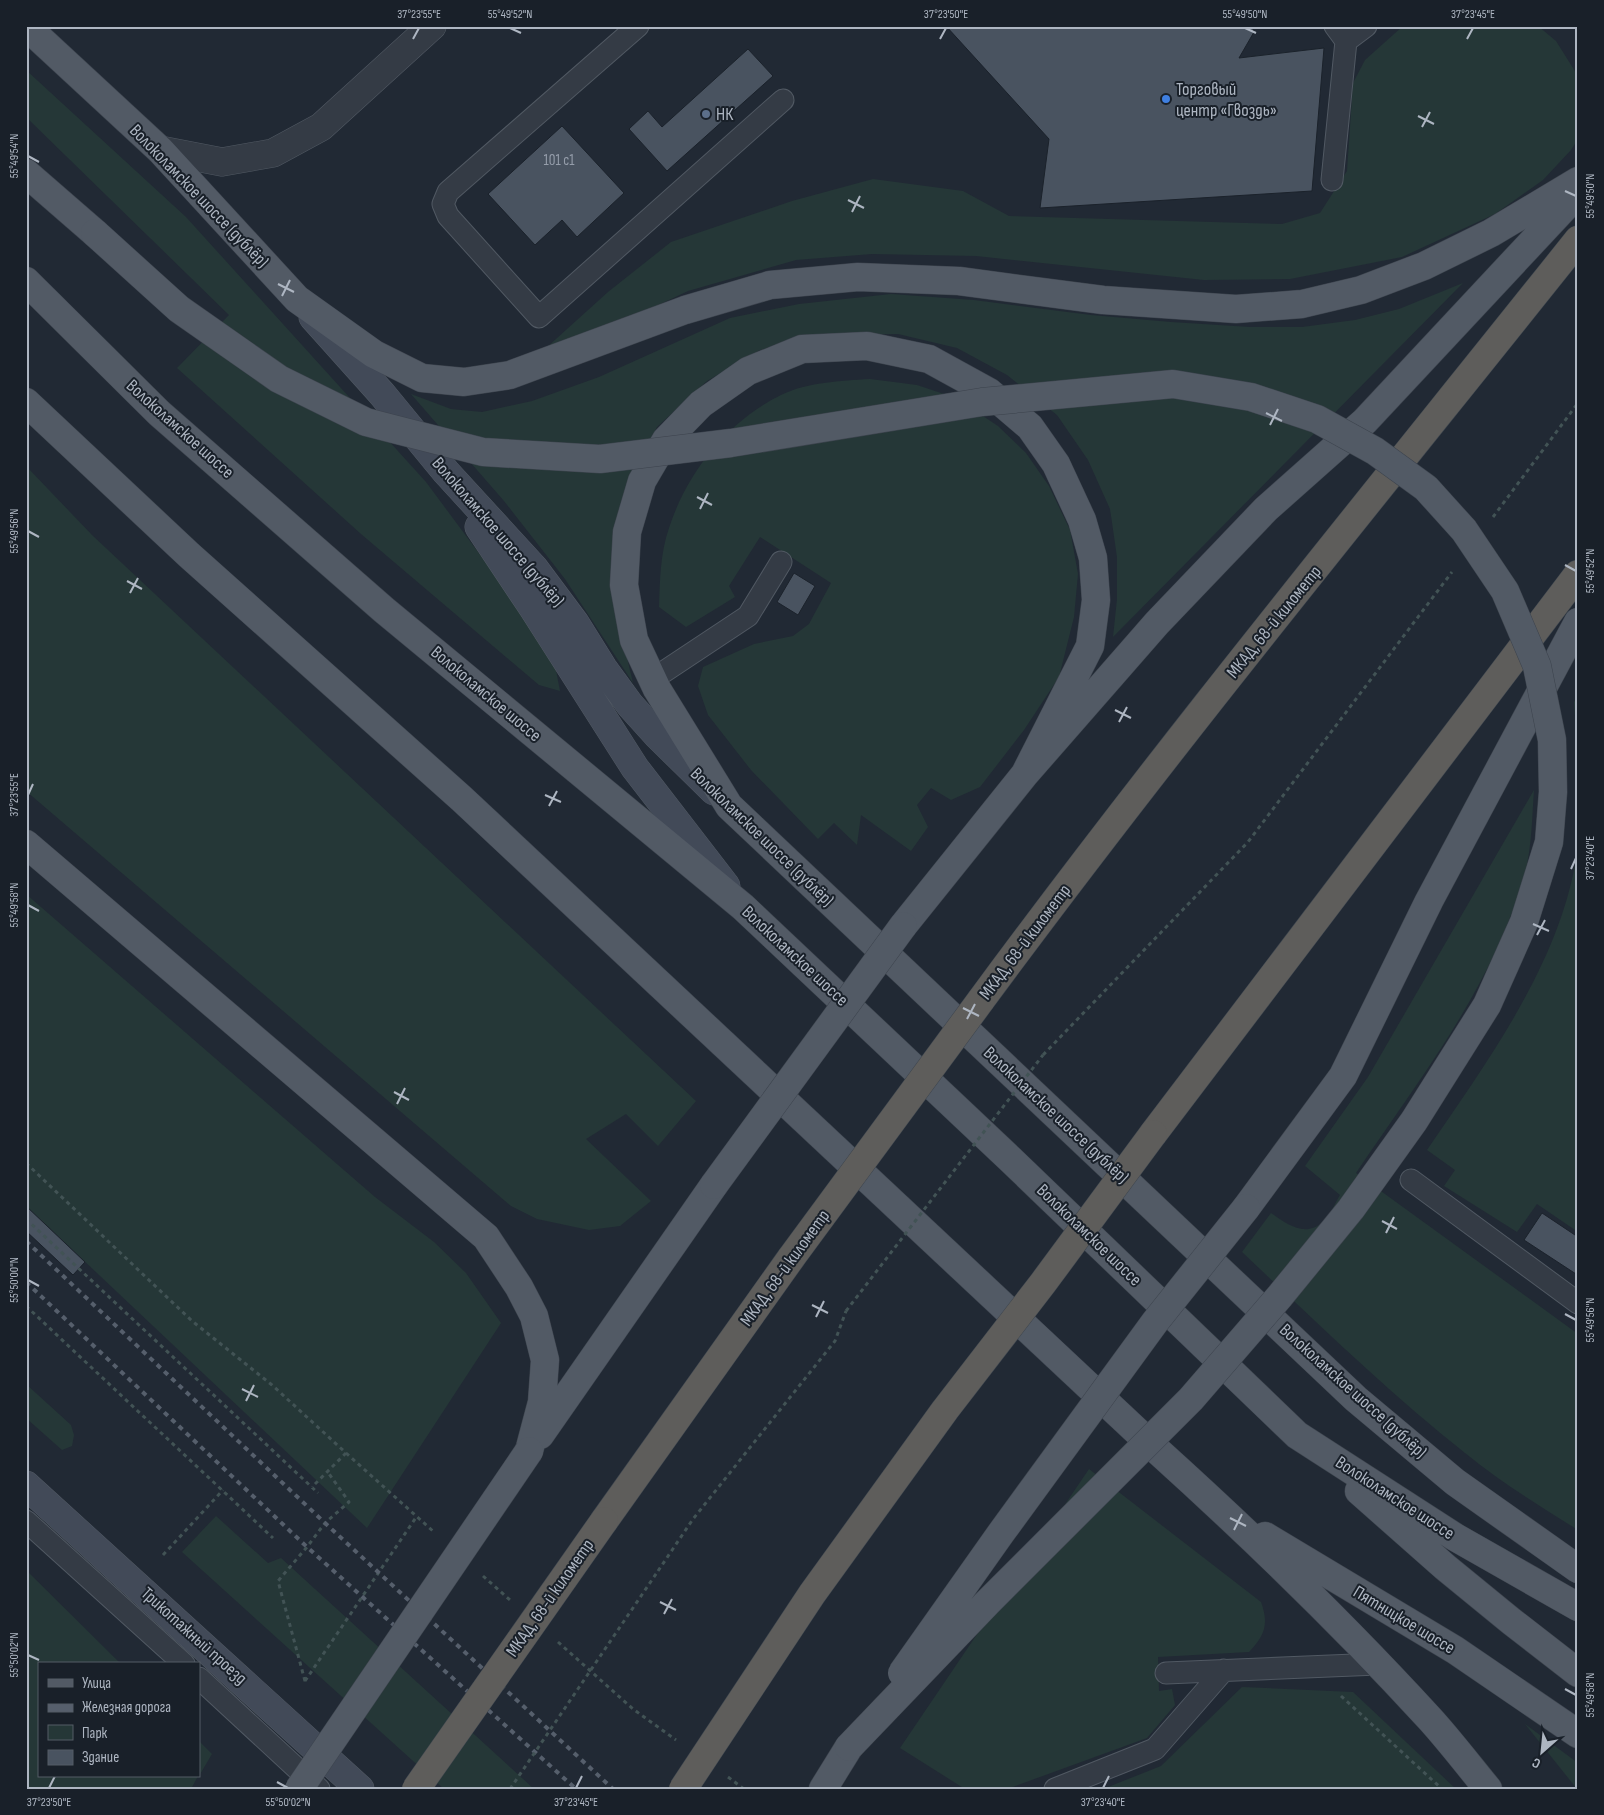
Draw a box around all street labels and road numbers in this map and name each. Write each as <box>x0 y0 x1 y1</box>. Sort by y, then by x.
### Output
street label: Волоколамское шоссе (дублёр) <box>125 120 273 272</box>
street label: Волоколамское шоссе <box>122 375 238 483</box>
street label: Волоколамское шоссе (дублёр) <box>427 453 569 611</box>
street label: МКАД, 68-й километр <box>1222 562 1326 682</box>
street label: Волоколамское шоссе <box>427 642 545 746</box>
street label: Волоколамское шоссе (дублёр) <box>686 763 838 911</box>
street label: МКАД, 68-й километр <box>975 880 1075 1004</box>
street label: Волоколамское шоссе <box>738 901 852 1011</box>
street label: Волоколамское шоссе (дублёр) <box>979 1042 1133 1188</box>
street label: Волоколамское шоссе <box>1032 1180 1146 1290</box>
street label: МКАД, 68-й километр <box>736 1206 834 1330</box>
street label: Волоколамское шоссе (дублёр) <box>1275 1319 1431 1463</box>
street label: Волоколамское шоссе <box>1332 1452 1458 1544</box>
street label: МКАД, 68-й километр <box>502 1535 598 1661</box>
street label: Пятницкое шоссе <box>1349 1581 1459 1659</box>
street label: Трикотажный проезд <box>137 1583 251 1689</box>

